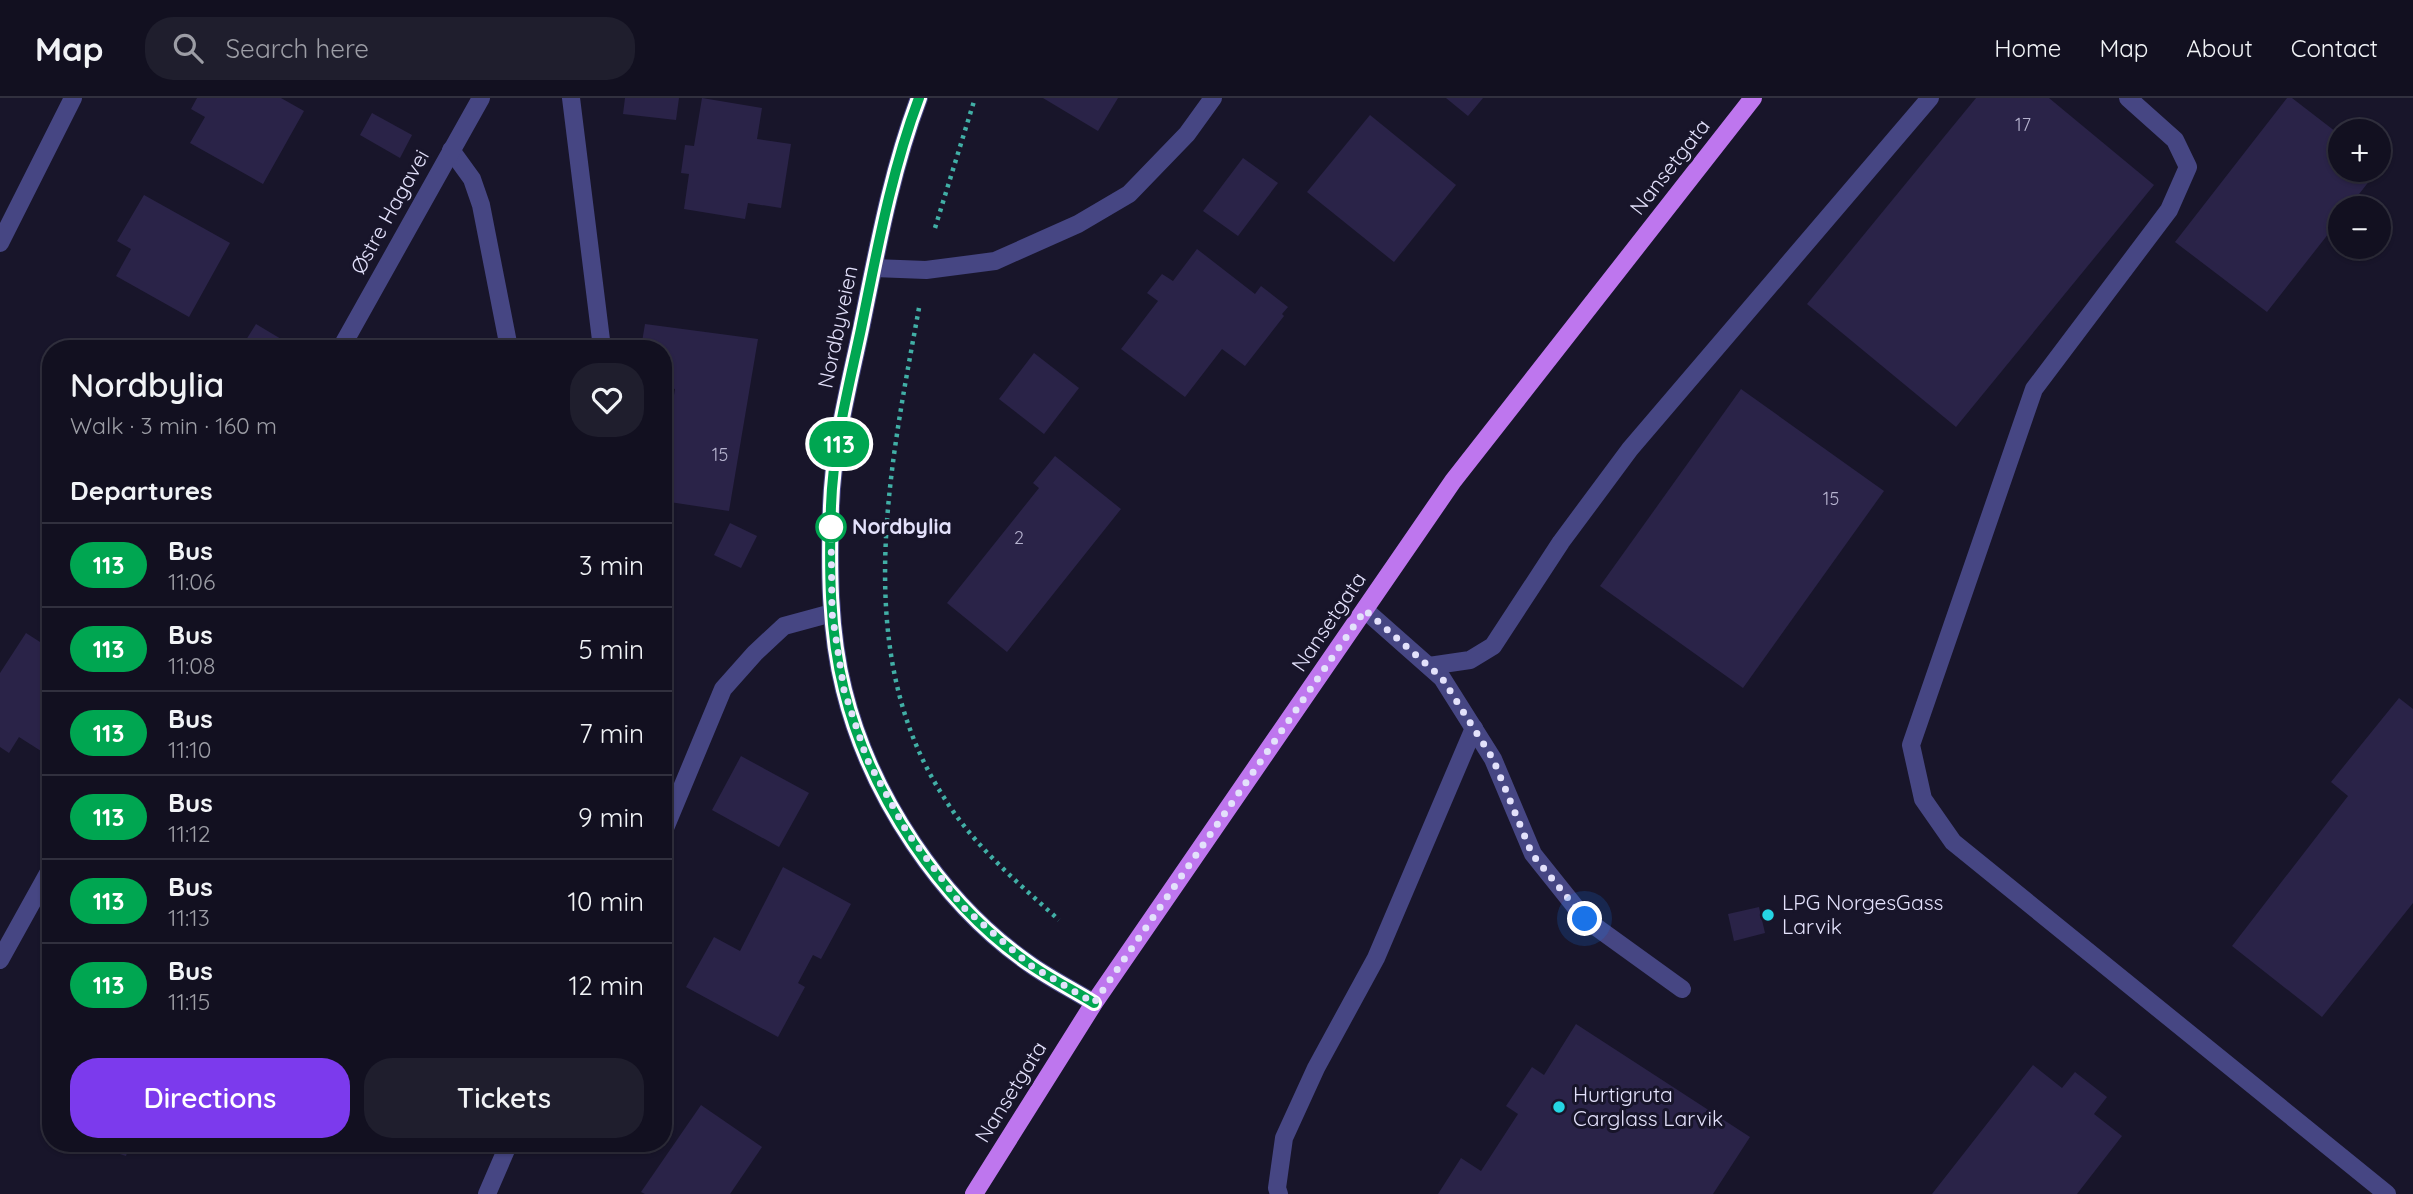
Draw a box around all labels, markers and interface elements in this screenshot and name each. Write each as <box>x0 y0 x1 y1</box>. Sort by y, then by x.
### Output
search box <box>145 17 635 80</box>
text: Map <box>35 28 103 69</box>
icon: search <box>169 29 207 67</box>
text: Search here <box>225 32 369 65</box>
text: Home <box>1994 33 2061 63</box>
text: Map <box>2099 33 2148 63</box>
text: About <box>2186 33 2253 63</box>
text: Contact <box>2291 33 2378 63</box>
street label: Nansetgata <box>1624 113 1715 219</box>
house number: 17 <box>2015 113 2031 136</box>
map controls <box>2328 119 2391 259</box>
button: + <box>2328 119 2391 182</box>
street label: Østre Hagavei <box>344 145 434 278</box>
button: − <box>2328 196 2391 259</box>
street label: Nordbyveien <box>811 263 863 390</box>
button: heart <box>570 363 644 437</box>
text: Nordbylia <box>70 364 224 405</box>
text: Walk · 3 min · 160 m <box>70 411 277 440</box>
line badge: 113 <box>799 421 879 467</box>
text: 113 <box>823 429 855 459</box>
house number: 15 <box>712 443 728 466</box>
text: Departures <box>70 474 213 507</box>
house number: 15 <box>1823 487 1839 510</box>
marker: Nordbylia <box>816 512 846 542</box>
place label: Nordbylia <box>852 513 952 539</box>
house number: 2 <box>1014 526 1024 549</box>
text: Bus <box>168 534 213 567</box>
text: 3 min <box>579 549 644 582</box>
text: 113 <box>93 550 124 580</box>
text: 11:06 <box>168 567 215 596</box>
street label: Nansetgata <box>1285 567 1371 676</box>
text: Bus <box>168 618 213 651</box>
text: 5 min <box>578 633 644 666</box>
text: 113 <box>93 634 124 664</box>
text: 11:08 <box>168 651 215 680</box>
text: Bus <box>168 702 213 735</box>
text: 7 min <box>579 717 644 750</box>
text: 113 <box>93 718 124 748</box>
text: 11:10 <box>168 735 212 764</box>
text: Bus <box>168 786 213 819</box>
text: 9 min <box>578 801 644 834</box>
text: 113 <box>93 802 124 832</box>
text: 11:12 <box>168 819 211 848</box>
text: Bus <box>168 870 213 903</box>
text: 10 min <box>568 885 644 918</box>
text: 113 <box>93 886 124 916</box>
place label: LPG NorgesGass Larvik <box>1782 889 1943 939</box>
your location <box>1567 901 1602 936</box>
text: 11:13 <box>168 903 210 932</box>
marker: LPG NorgesGass Larvik <box>1760 907 1776 923</box>
text: Bus <box>168 954 213 987</box>
text: 12 min <box>569 969 644 1002</box>
text: 113 <box>93 970 124 1000</box>
text: 11:15 <box>168 987 210 1016</box>
street label: Nansetgata <box>969 1036 1052 1147</box>
button: Directions <box>70 1058 350 1138</box>
button: Tickets <box>364 1058 644 1138</box>
place label: Hurtigruta Carglass Larvik <box>1573 1081 1723 1131</box>
marker: Hurtigruta Carglass Larvik <box>1551 1099 1567 1115</box>

